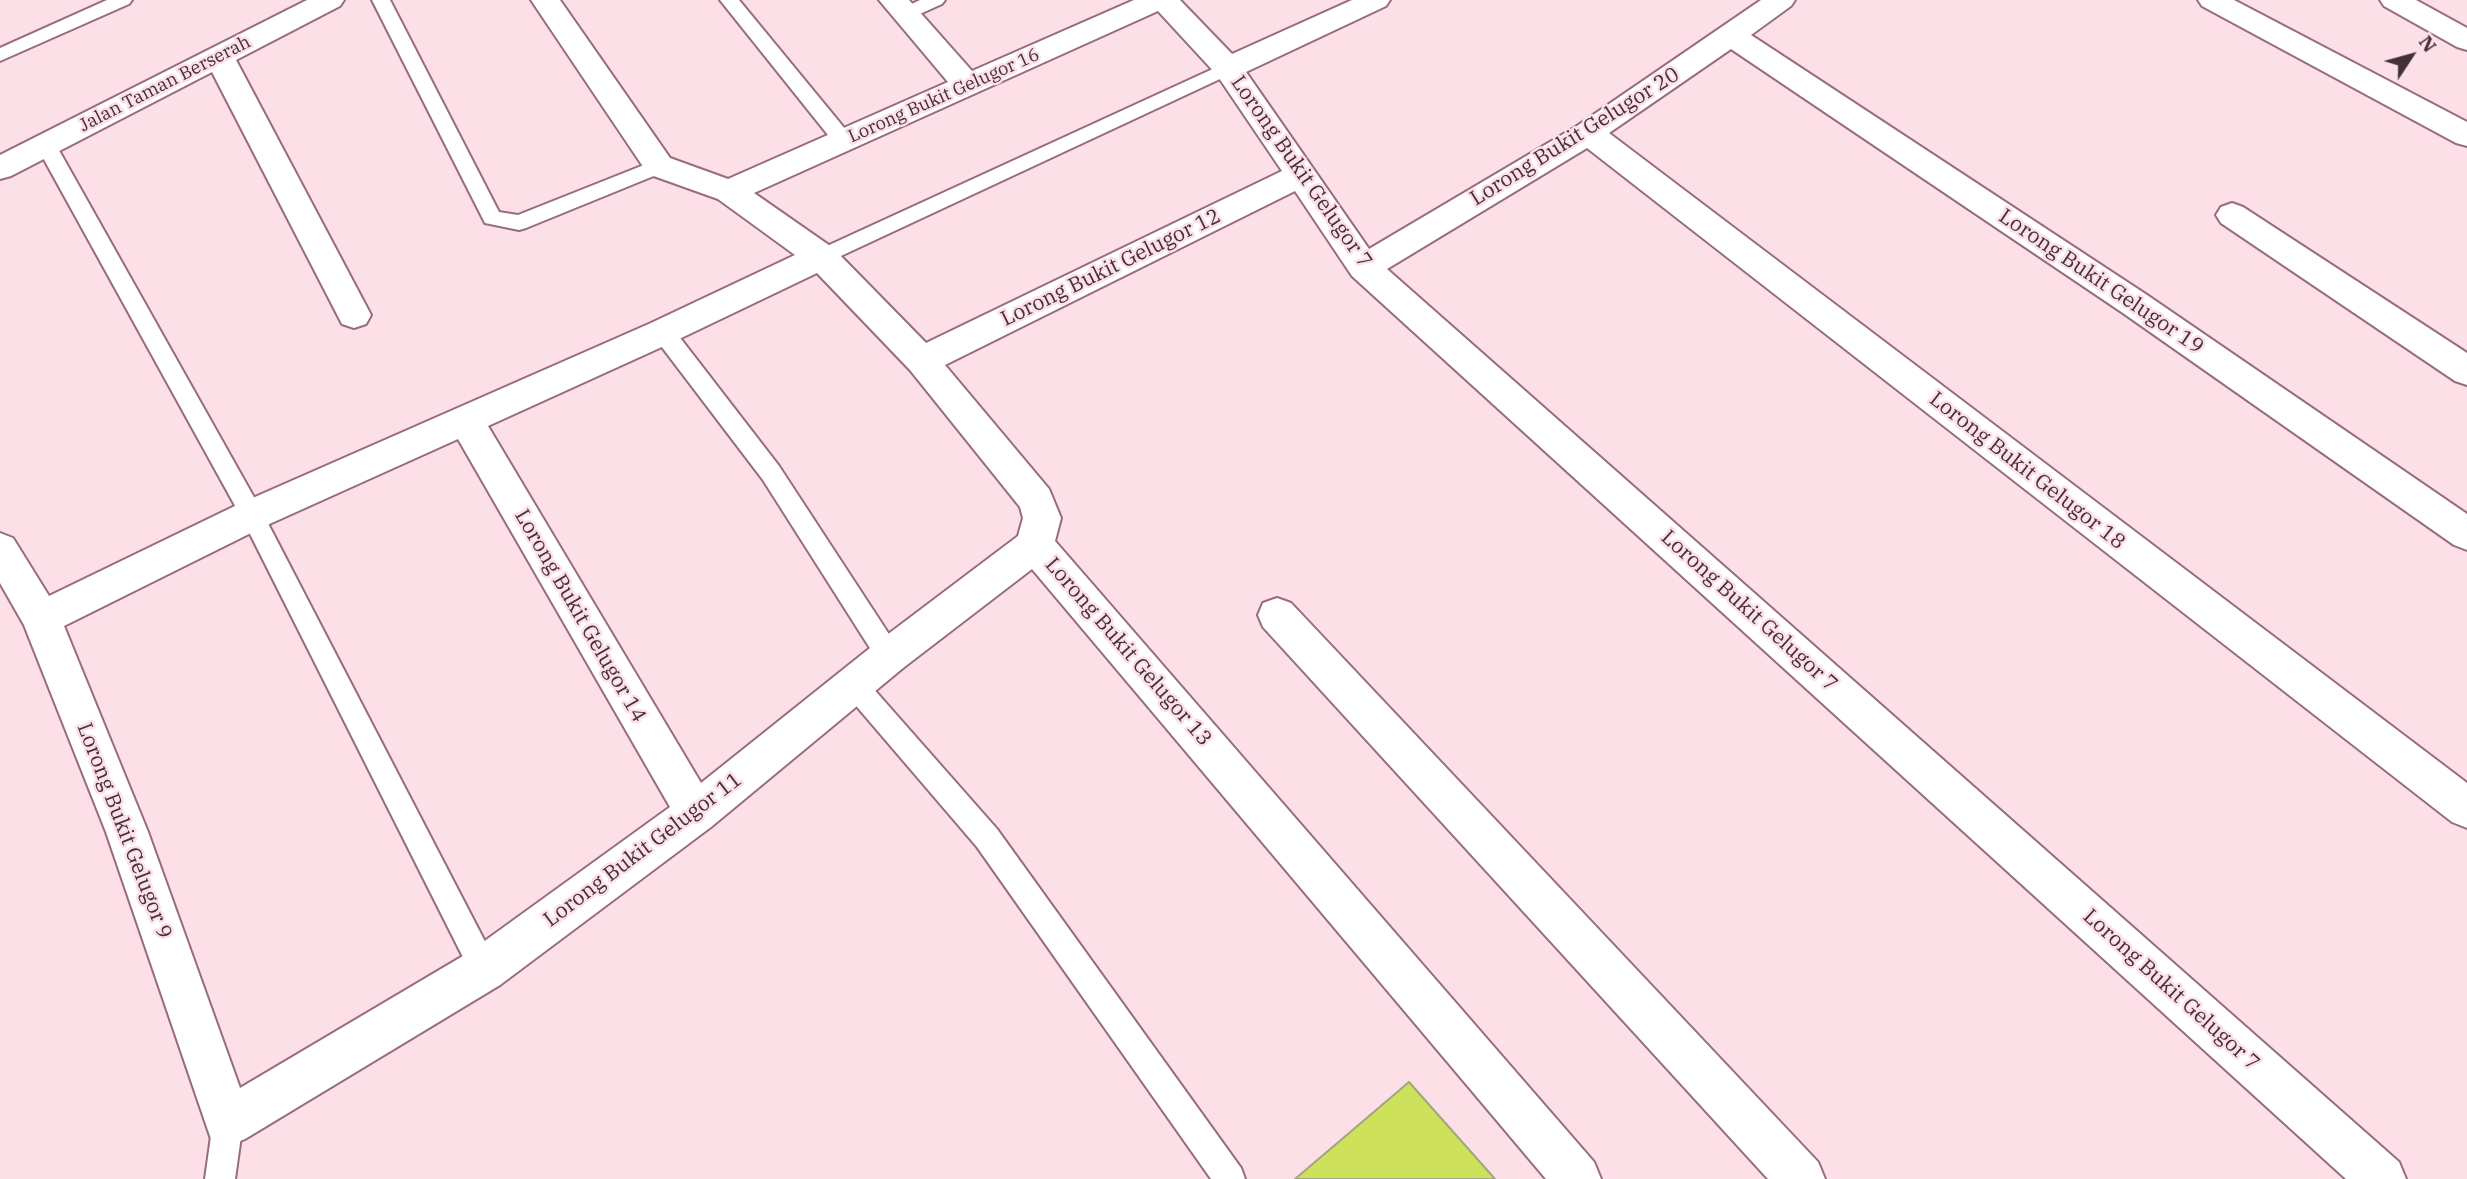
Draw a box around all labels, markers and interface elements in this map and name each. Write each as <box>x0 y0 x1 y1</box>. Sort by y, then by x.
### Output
north arrow <box>2376 21 2446 91</box>
street label: Jalan Taman Berserah <box>76 31 254 137</box>
text: N <box>2414 31 2442 57</box>
street label: Lorong Bukit Gelugor 16 <box>845 44 1043 148</box>
street label: Lorong Bukit Gelugor 20 <box>1466 62 1684 212</box>
street label: Lorong Bukit Gelugor 7 <box>1225 71 1377 273</box>
street label: Lorong Bukit Gelugor 12 <box>997 204 1225 332</box>
street label: Lorong Bukit Gelugor 19 <box>1994 204 2208 360</box>
street label: Lorong Bukit Gelugor 18 <box>1924 387 2130 555</box>
street label: Lorong Bukit Gelugor 14 <box>509 505 651 727</box>
street label: Lorong Bukit Gelugor 7 <box>1656 525 1842 697</box>
street label: Lorong Bukit Gelugor 13 <box>1039 553 1217 751</box>
street label: Lorong Bukit Gelugor 9 <box>71 720 177 942</box>
street label: Lorong Bukit Gelugor 11 <box>539 767 747 933</box>
street label: Lorong Bukit Gelugor 7 <box>2078 904 2264 1076</box>

